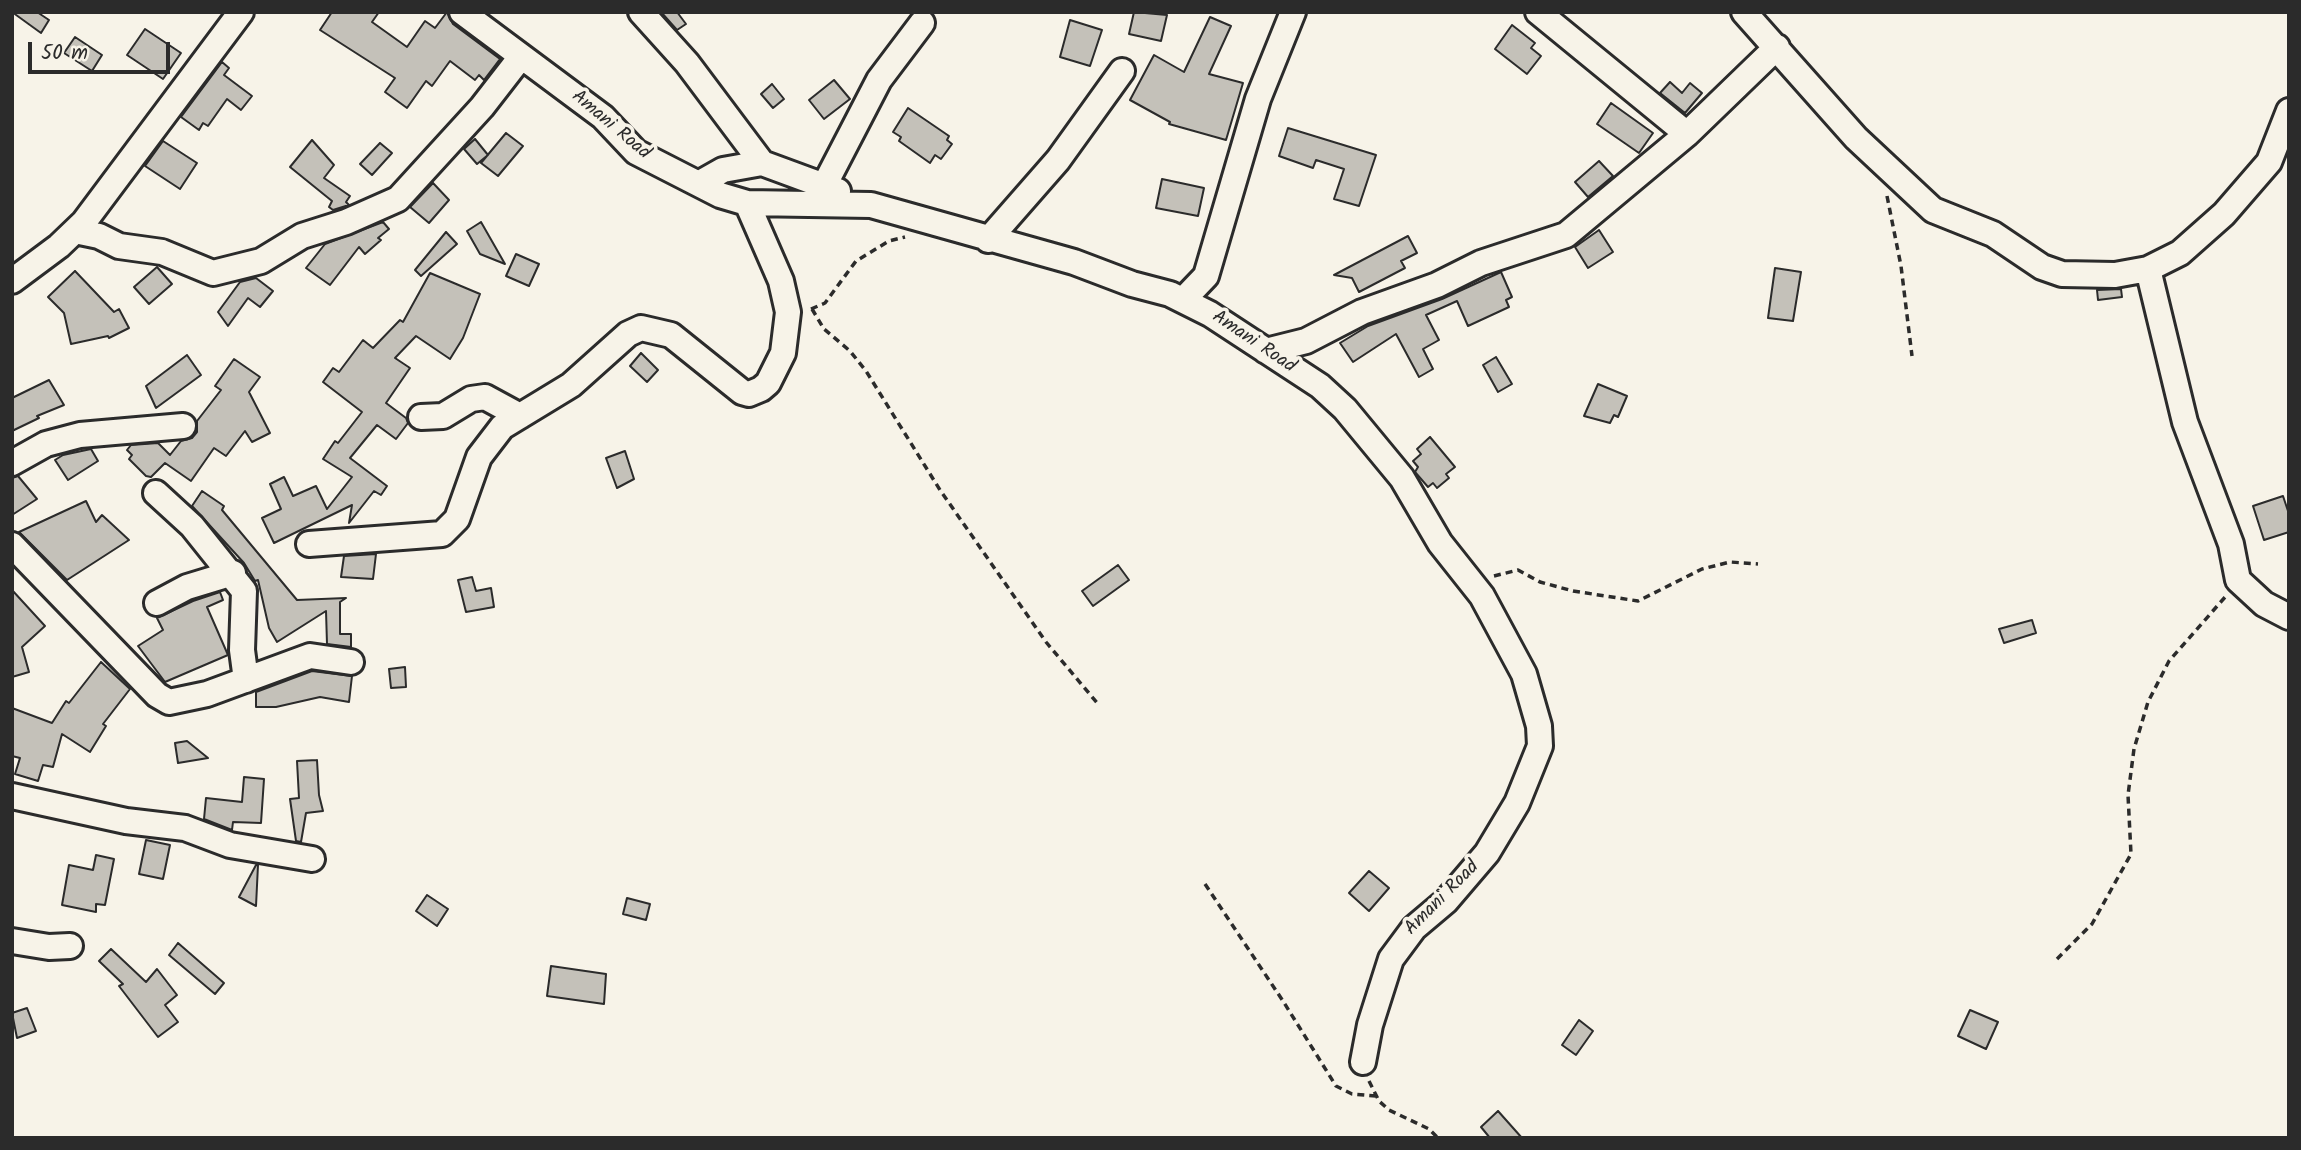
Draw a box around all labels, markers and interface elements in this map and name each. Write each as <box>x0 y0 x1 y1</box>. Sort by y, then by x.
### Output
scale bar <box>32 28 173 72</box>
text: 50 m <box>41 37 88 70</box>
street label: Amani Road <box>566 86 654 166</box>
street label: Amani Road <box>1207 307 1299 379</box>
street label: Amani Road <box>1401 857 1485 941</box>

